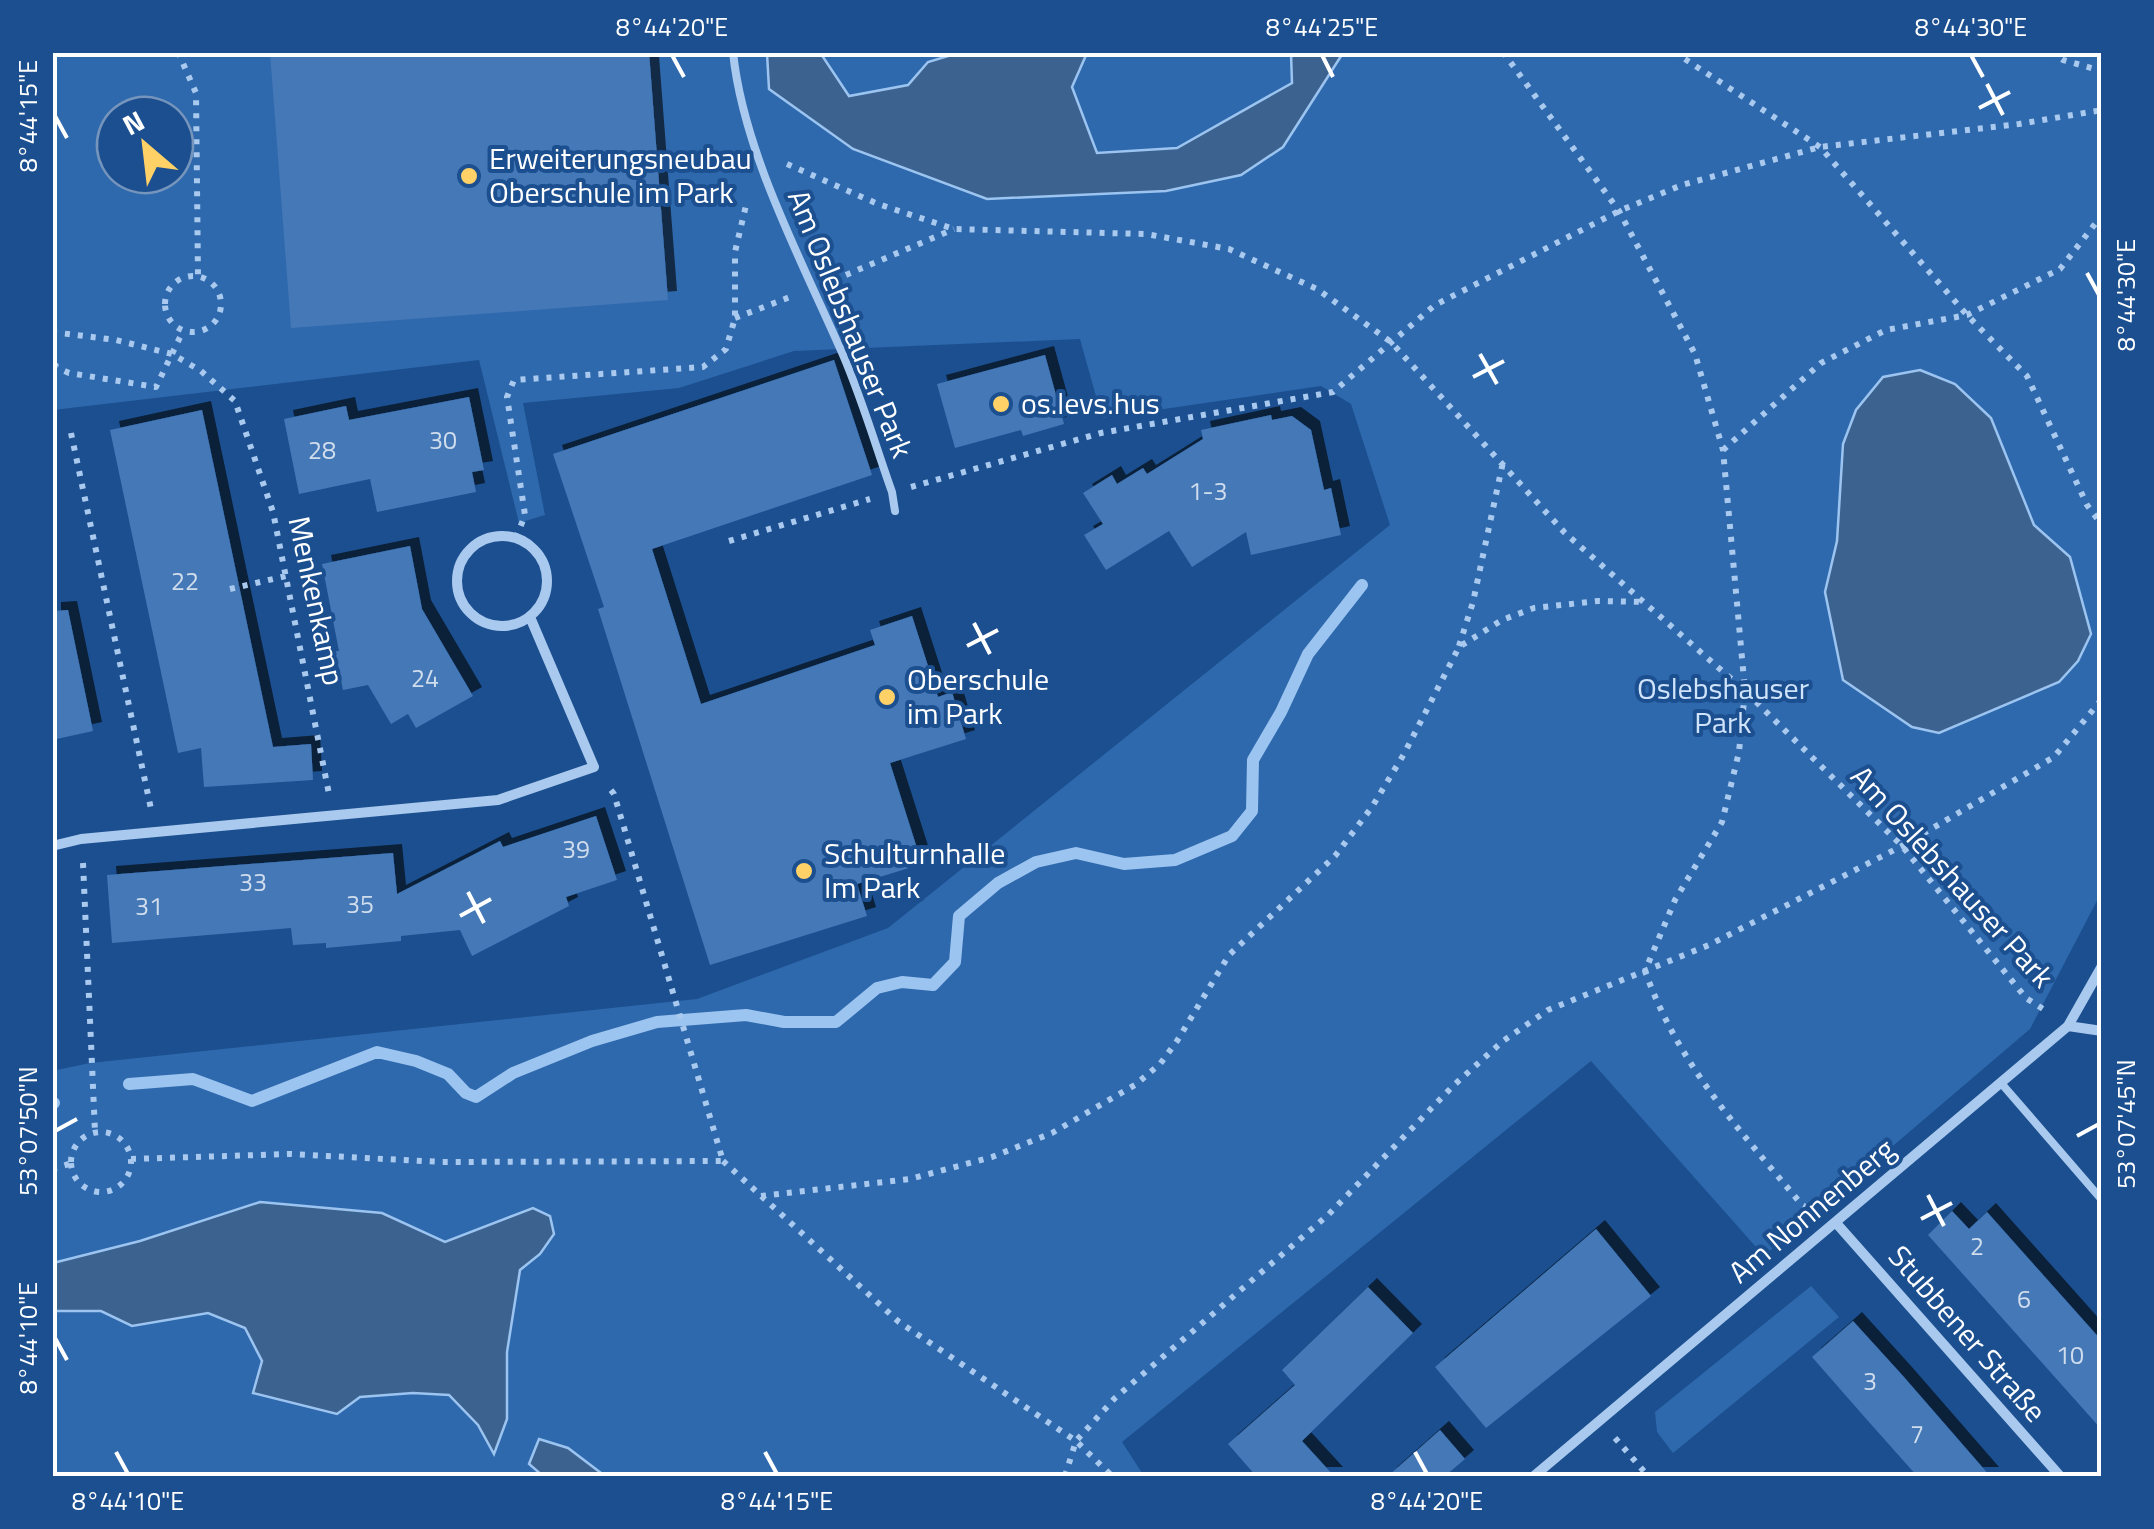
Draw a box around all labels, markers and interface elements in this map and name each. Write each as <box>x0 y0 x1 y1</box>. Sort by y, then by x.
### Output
text: 8°44'20"E <box>616 8 728 46</box>
text: 8°44'25"E <box>1266 8 1378 46</box>
text: 8°44'30"E <box>1915 8 2027 46</box>
text: 8°44'15"E <box>9 60 47 172</box>
north arrow <box>95 95 195 195</box>
text: N <box>114 99 152 146</box>
place label: Erweiterungsneubau Oberschule im Park <box>489 135 752 215</box>
marker: Erweiterungsneubau Oberschule im Park <box>458 165 480 187</box>
street label: Am Oslebshauser Park <box>776 183 926 465</box>
text: 8°44'30"E <box>2107 239 2145 351</box>
place label: os.levs.hus <box>1021 380 1160 426</box>
marker: os.levs.hus <box>990 393 1012 415</box>
house number: 30 <box>429 421 457 459</box>
house number: 28 <box>308 431 336 469</box>
house number: 1-3 <box>1189 472 1227 510</box>
street label: Menkenkamp <box>277 512 357 690</box>
house number: 22 <box>171 562 199 600</box>
place label: Oberschule im Park <box>907 656 1049 736</box>
house number: 24 <box>411 659 439 697</box>
park label: Oslebshauser Park <box>1637 665 1809 745</box>
marker: Oberschule im Park <box>876 686 898 708</box>
street label: Am Oslebshauser Park <box>1840 755 2065 998</box>
house number: 39 <box>562 830 590 868</box>
place label: Schulturnhalle Im Park <box>824 830 1005 910</box>
marker: Schulturnhalle Im Park <box>793 860 815 882</box>
house number: 33 <box>239 863 267 901</box>
house number: 35 <box>346 885 374 923</box>
house number: 31 <box>135 887 163 925</box>
text: 53°07'45"N <box>2107 1059 2145 1189</box>
text: 53°07'50"N <box>9 1066 47 1196</box>
street label: Am Nonnenberg <box>1718 1127 1905 1294</box>
house number: 2 <box>1970 1227 1984 1265</box>
street label: Stubbener Straße <box>1878 1235 2058 1432</box>
house number: 6 <box>2017 1280 2031 1318</box>
text: 8°44'10"E <box>9 1282 47 1394</box>
house number: 10 <box>2056 1336 2084 1374</box>
house number: 3 <box>1863 1362 1877 1400</box>
house number: 7 <box>1910 1415 1924 1453</box>
text: 8°44'10"E <box>72 1482 184 1520</box>
text: 8°44'15"E <box>721 1482 833 1520</box>
text: 8°44'20"E <box>1371 1482 1483 1520</box>

